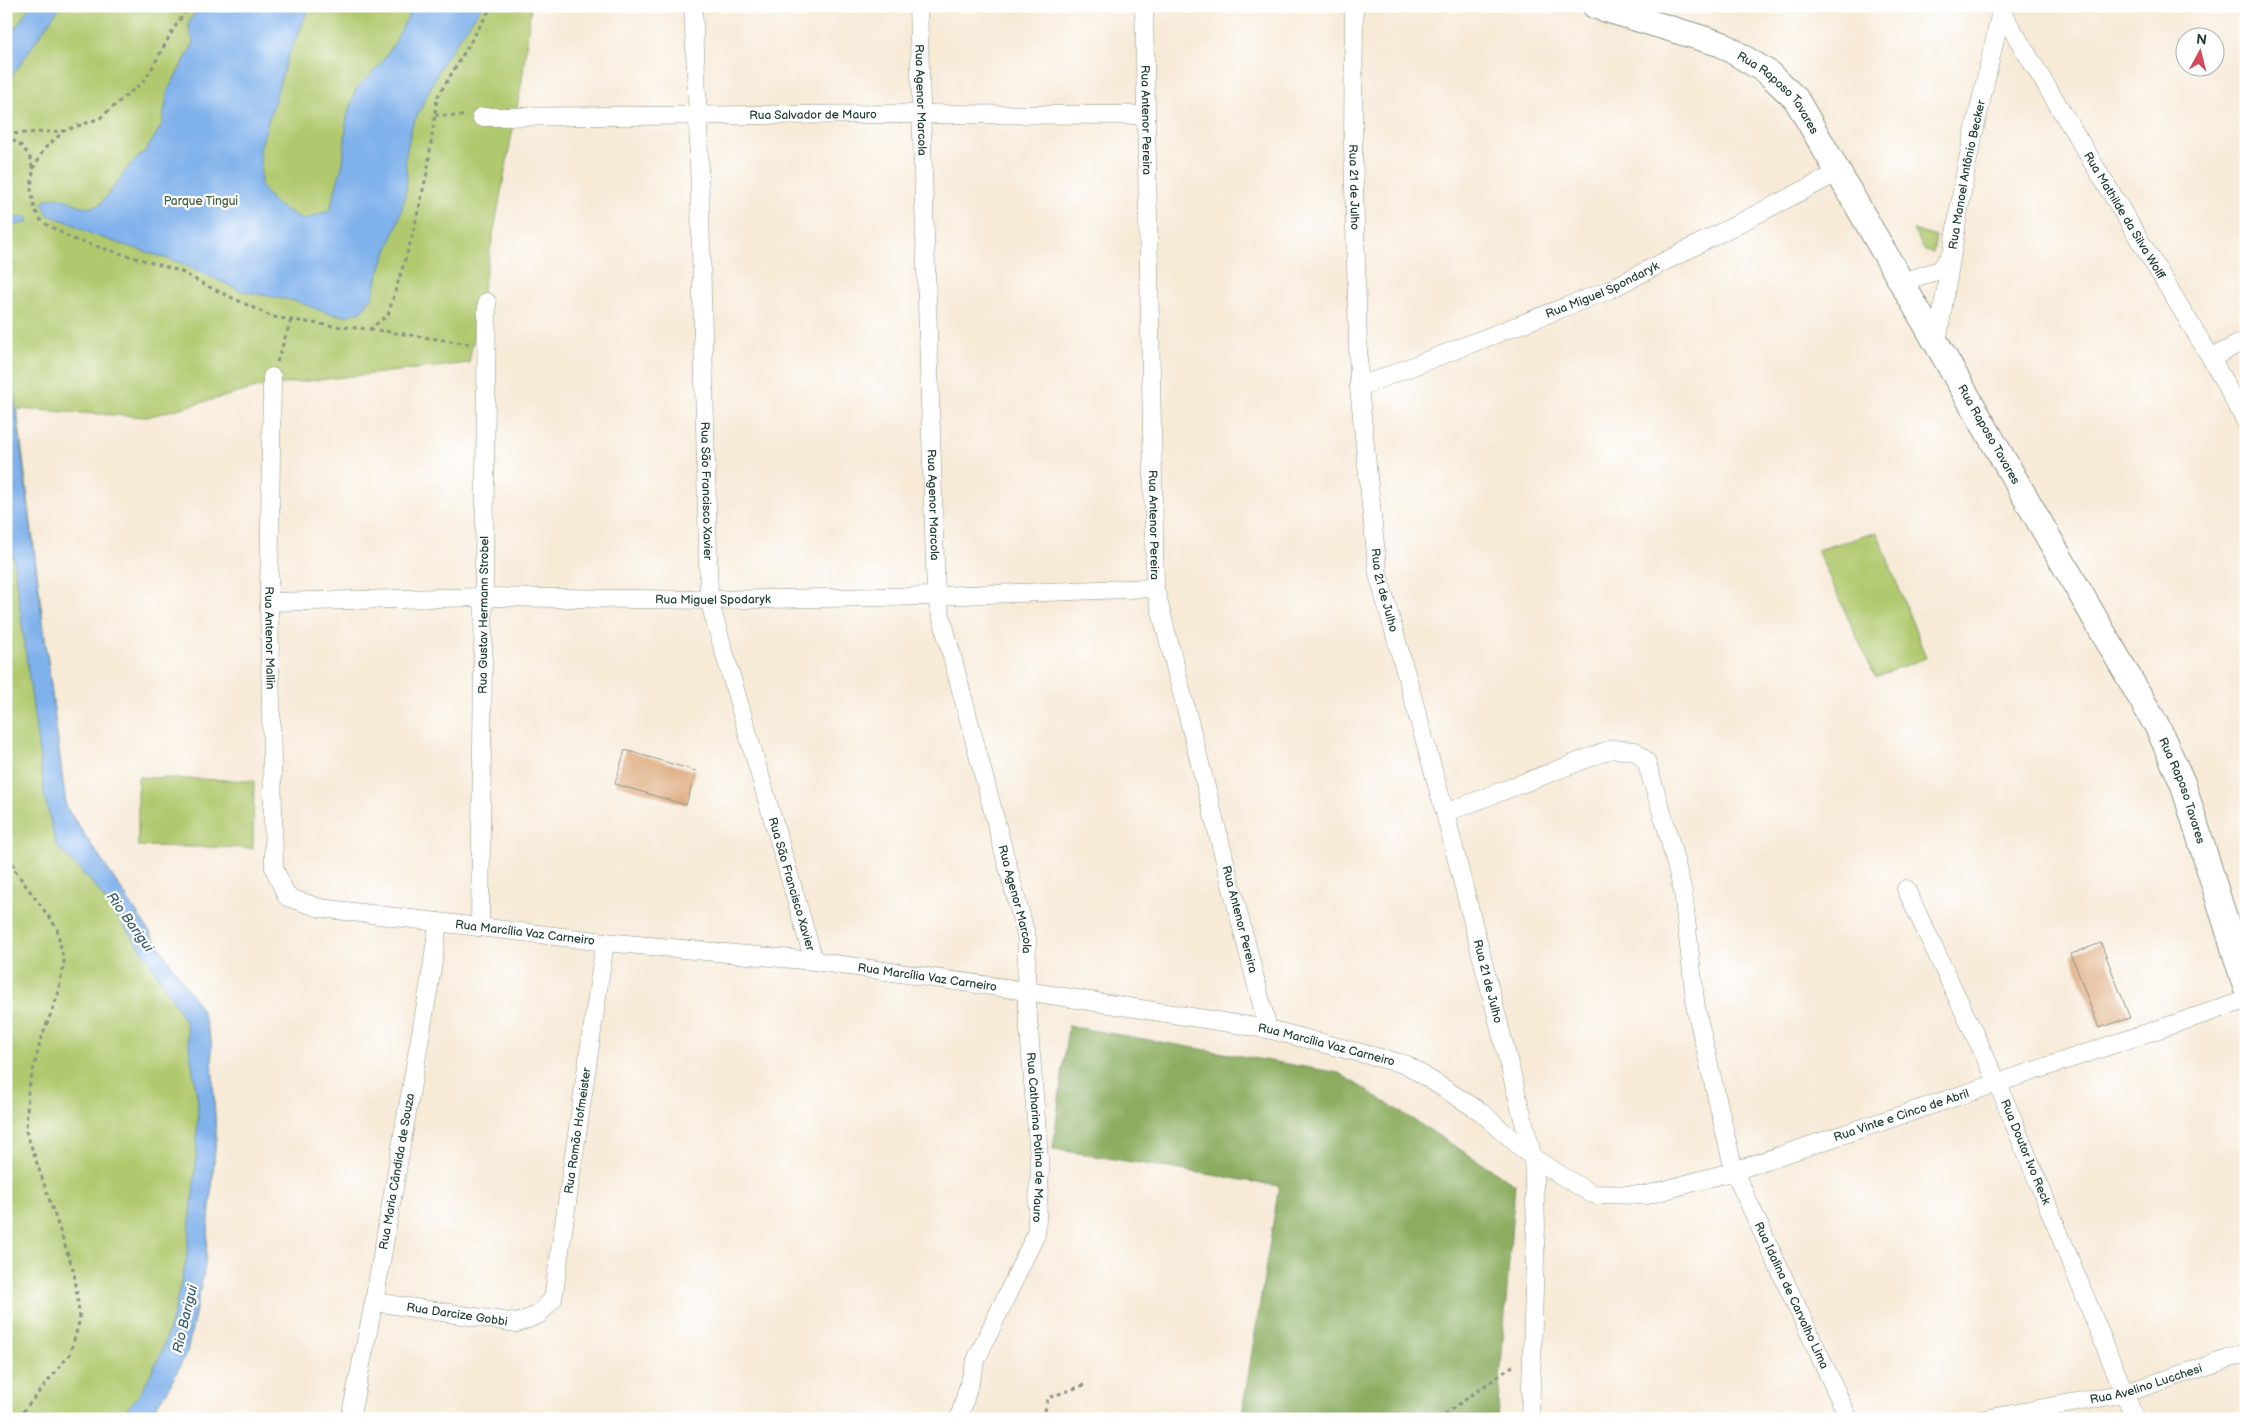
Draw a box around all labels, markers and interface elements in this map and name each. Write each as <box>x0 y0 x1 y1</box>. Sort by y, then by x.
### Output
north arrow <box>2174 28 2224 78</box>
text: N <box>2195 31 2208 49</box>
street label: Rua Agenor Marcola <box>912 44 930 156</box>
street label: Rua Raposo Tavares <box>1734 48 1822 137</box>
street label: Rua Antenor Pereira <box>1138 65 1155 175</box>
street label: Rua Manoel Antônio Becker <box>1945 98 1989 250</box>
street label: Rua Salvador de Mauro <box>749 107 877 123</box>
street label: Rua 21 de Julho <box>1346 144 1363 230</box>
street label: Rua Mathilde da Silva Wolff <box>2080 149 2169 282</box>
park label: Parque Tingui <box>164 194 238 209</box>
street label: Rua Miguel Spondaryk <box>1543 258 1662 321</box>
street label: Rua Raposo Tavares <box>1954 382 2024 487</box>
street label: Rua São Francisco Xavier <box>697 421 716 561</box>
street label: Rua Agenor Marcola <box>924 449 942 561</box>
street label: Rua Antenor Pereira <box>1145 470 1162 580</box>
street label: Rua Gustav Hermann Strobel <box>475 536 492 694</box>
street label: Rua 21 de Julho <box>1368 547 1401 634</box>
street label: Rua Antenor Mallin <box>261 586 278 690</box>
street label: Rua Miguel Spodaryk <box>655 591 771 608</box>
street label: Rua Raposo Tavares <box>2156 735 2209 846</box>
street label: Rua São Francisco Xavier <box>765 815 818 953</box>
street label: Rua Agenor Marcola <box>995 843 1035 954</box>
street label: Rua Antenor Pereira <box>1219 864 1261 975</box>
water label: Rio Barigui <box>103 889 158 956</box>
street label: Rua Marcília Vaz Carneiro <box>454 917 596 948</box>
street label: Rua 21 de Julho <box>1470 938 1506 1025</box>
street label: Rua Marcília Vaz Carneiro <box>857 960 998 994</box>
street label: Rua Marcília Vaz Carneiro <box>1257 1020 1397 1069</box>
street label: Rua Catharina Potina de Mauro <box>1023 1052 1048 1223</box>
street label: Rua Romão Hofmeister <box>561 1066 594 1195</box>
street label: Rua Vinte e Cinco de Abril <box>1832 1086 1971 1145</box>
street label: Rua Maria Cândida de Souza <box>376 1092 418 1251</box>
street label: Rua Doutor Ivo Reck <box>1998 1097 2054 1207</box>
street label: Rua Idalina de Carvalho Lima <box>1751 1219 1832 1371</box>
water label: Rio Barigui <box>169 1282 201 1355</box>
street label: Rua Darcize Gobbi <box>406 1299 509 1329</box>
street label: Rua Avelino Lucchesi <box>2089 1360 2204 1407</box>

